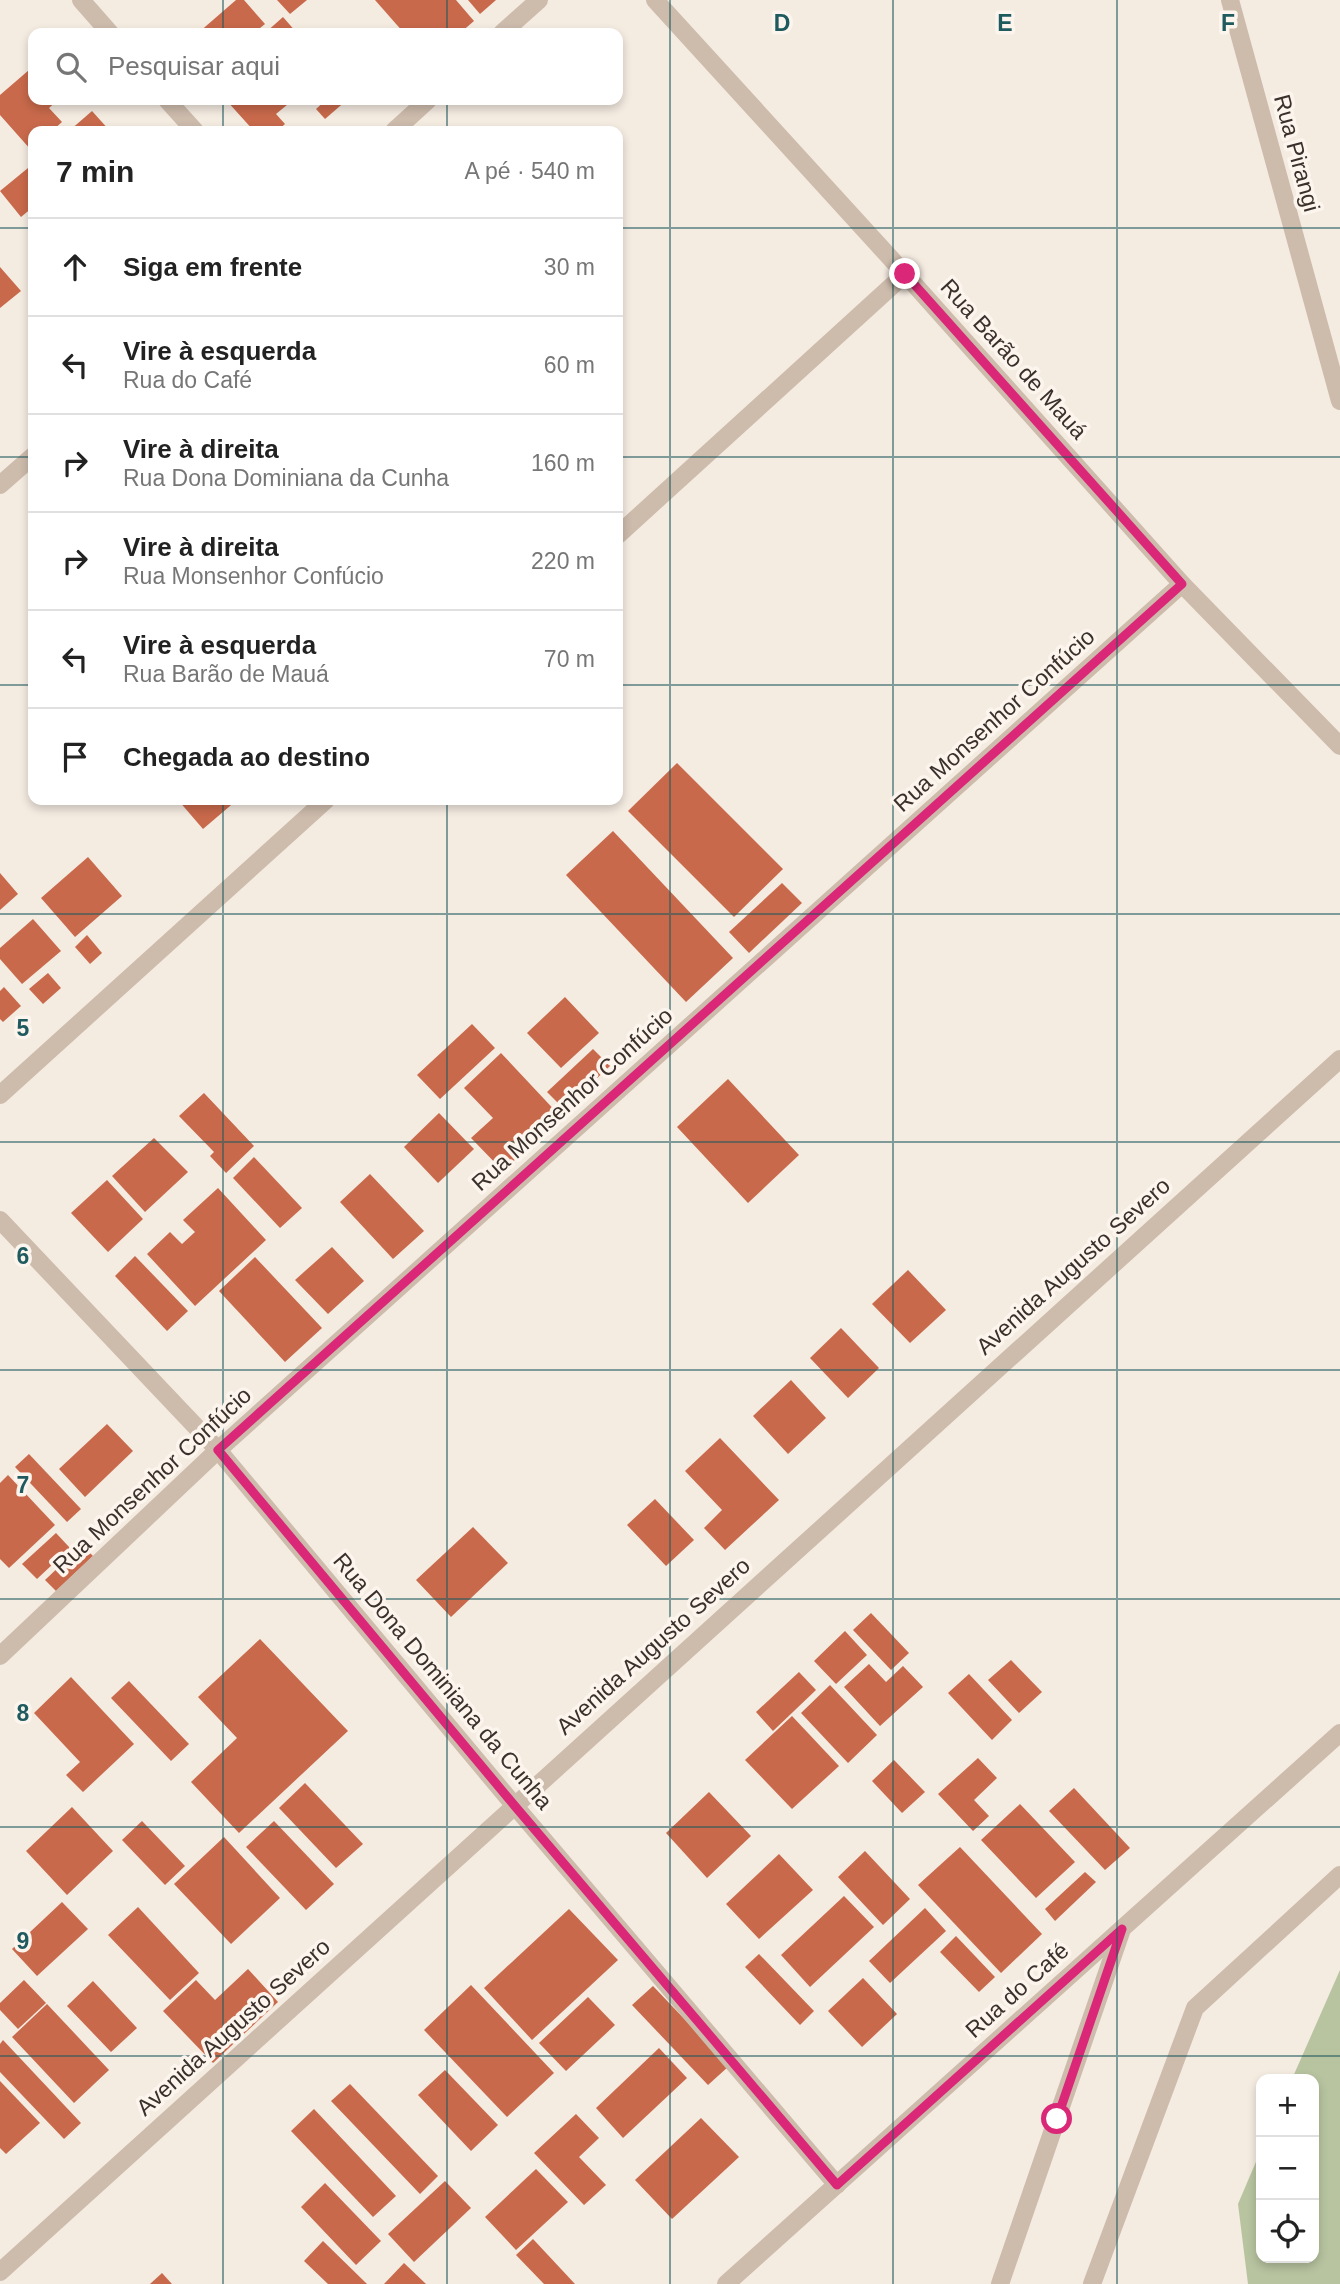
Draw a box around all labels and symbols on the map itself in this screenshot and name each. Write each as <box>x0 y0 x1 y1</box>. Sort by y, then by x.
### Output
text: D <box>774 10 790 36</box>
text: E <box>997 10 1013 36</box>
text: F <box>1221 10 1235 36</box>
street label: Rua Pirangi <box>1269 92 1325 214</box>
route end <box>889 258 920 289</box>
street label: Rua Barão de Mauá <box>935 274 1093 444</box>
street label: Rua Monsenhor Confúcio <box>888 623 1100 817</box>
street label: Rua Monsenhor Confúcio <box>466 1002 678 1196</box>
text: 5 <box>17 1015 30 1041</box>
street label: Avenida Augusto Severo <box>971 1172 1175 1360</box>
text: 6 <box>17 1243 29 1269</box>
street label: Rua Monsenhor Confúcio <box>48 1382 256 1578</box>
text: 7 <box>17 1472 29 1498</box>
street label: Rua Dona Dominiana da Cunha <box>328 1548 558 1814</box>
street label: Avenida Augusto Severo <box>551 1552 755 1740</box>
text: 8 <box>17 1700 30 1726</box>
text: 9 <box>17 1928 29 1954</box>
street label: Avenida Augusto Severo <box>131 1933 335 2121</box>
street label: Rua do Café <box>960 1937 1074 2043</box>
route start <box>1041 2103 1072 2134</box>

